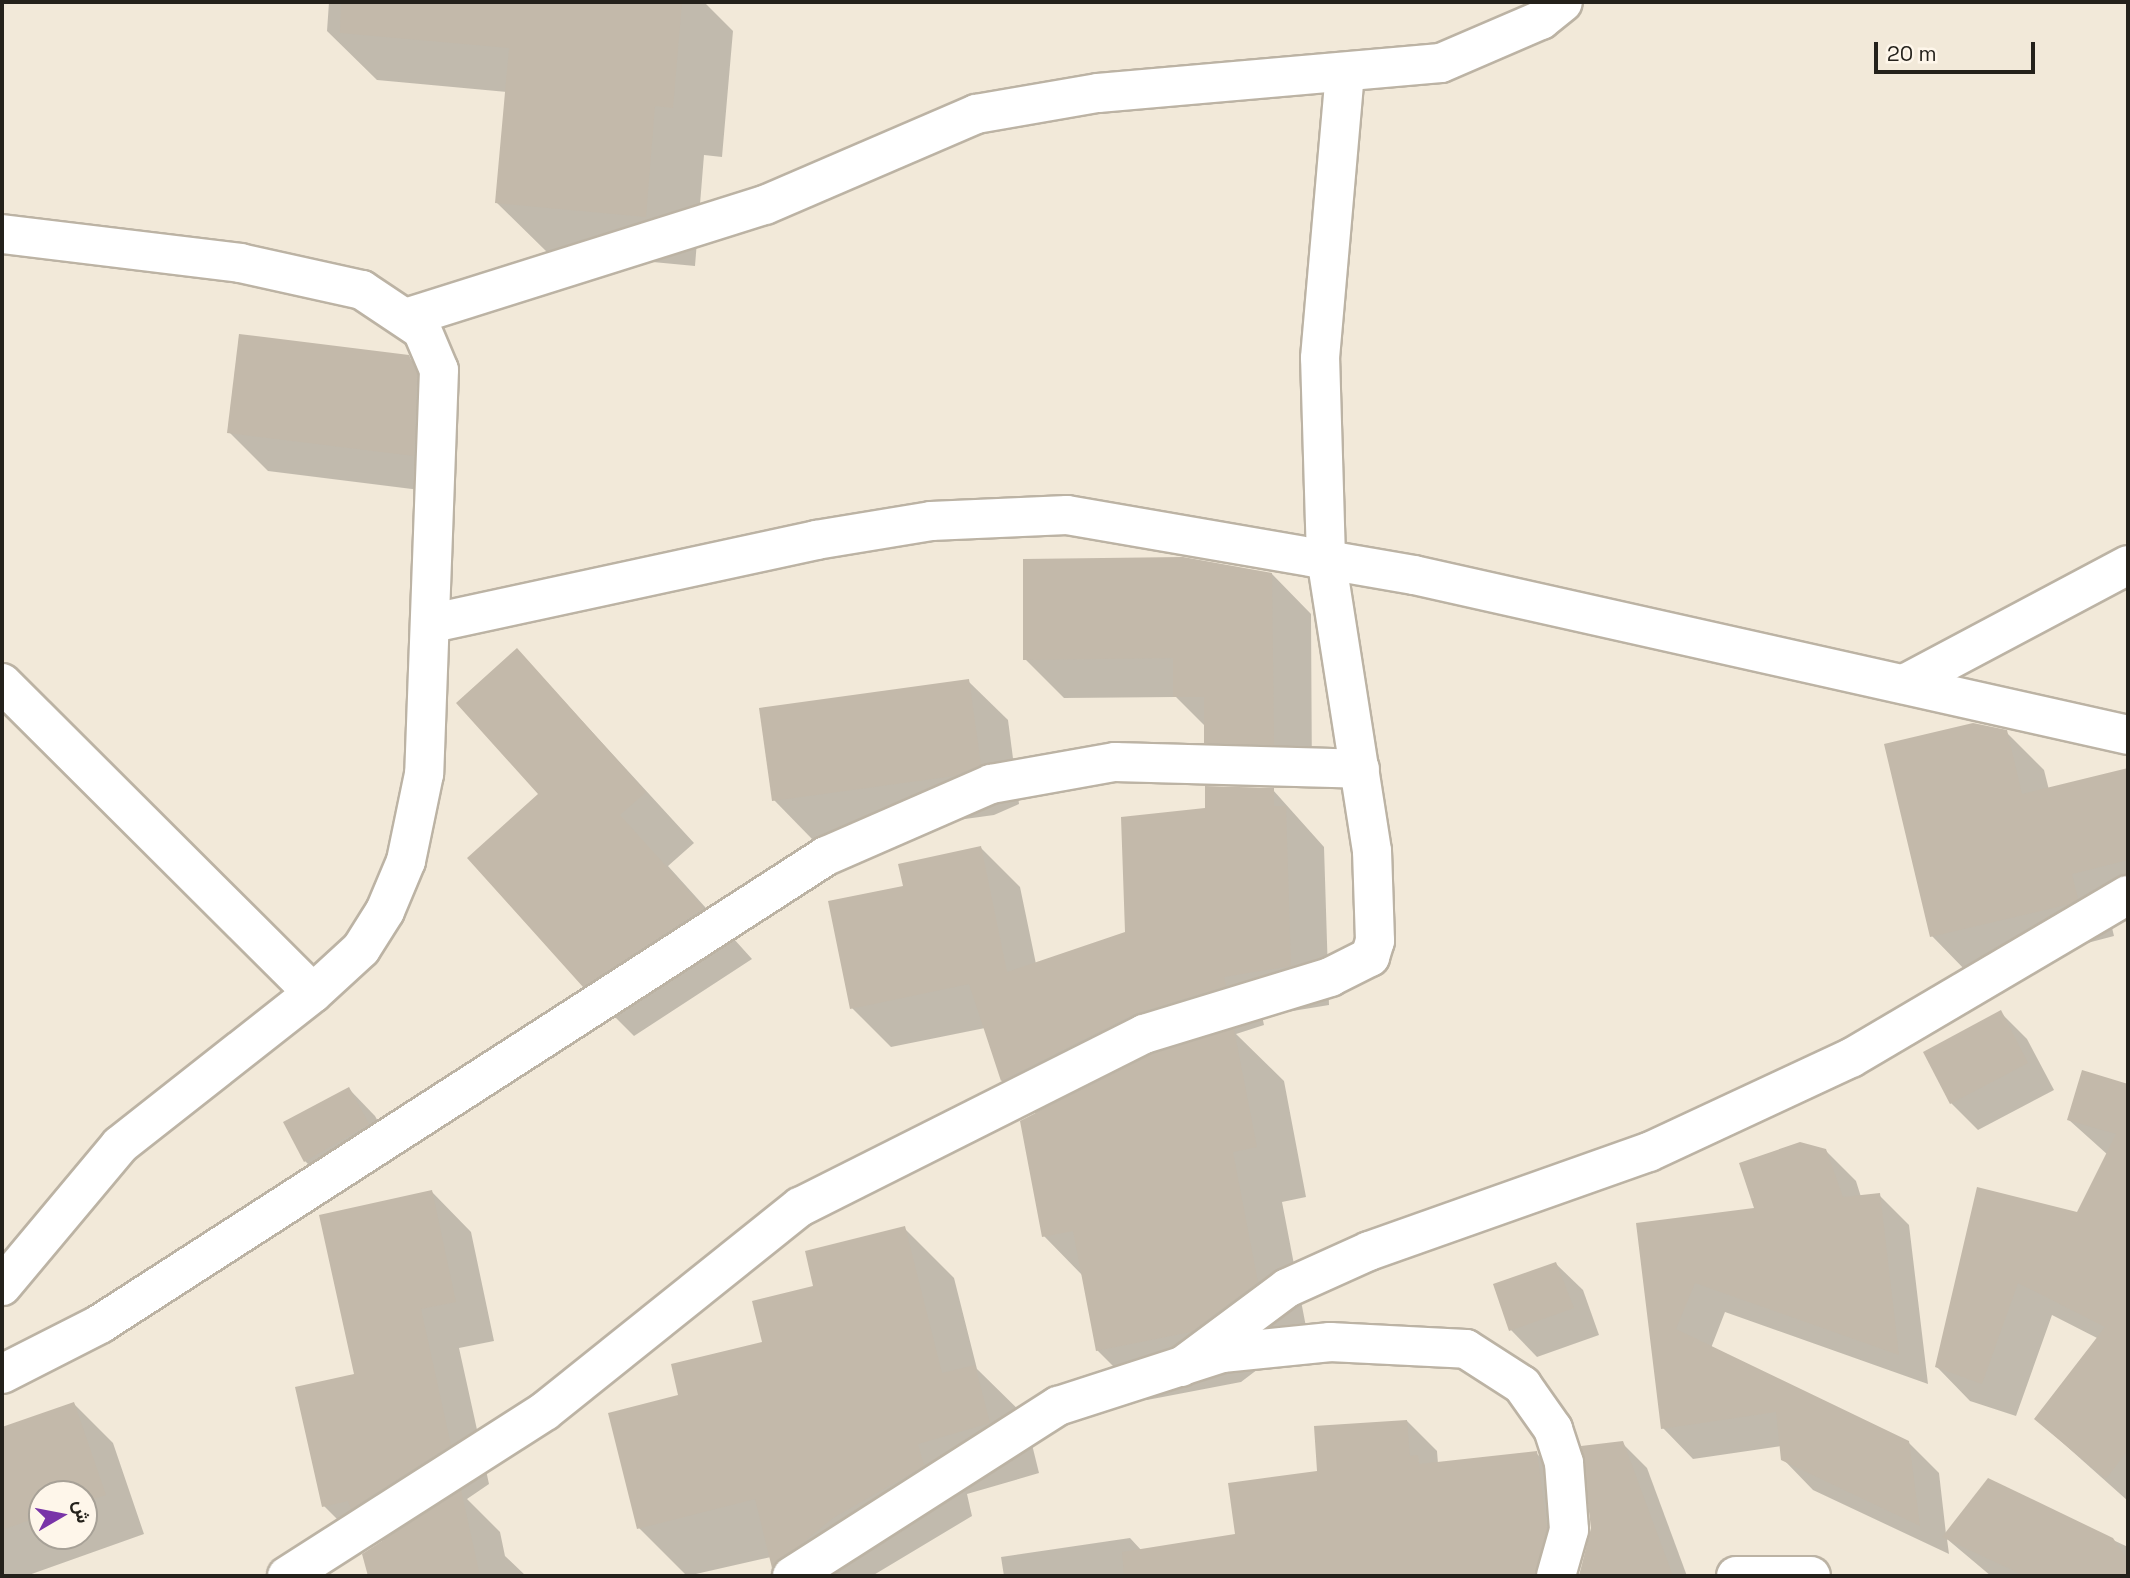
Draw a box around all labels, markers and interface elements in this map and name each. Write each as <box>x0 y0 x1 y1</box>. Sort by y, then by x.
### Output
scale bar <box>1878 28 2039 72</box>
text: 20 m <box>1887 40 1937 67</box>
north arrow <box>28 1480 98 1550</box>
text: ش <box>68 1498 96 1525</box>

